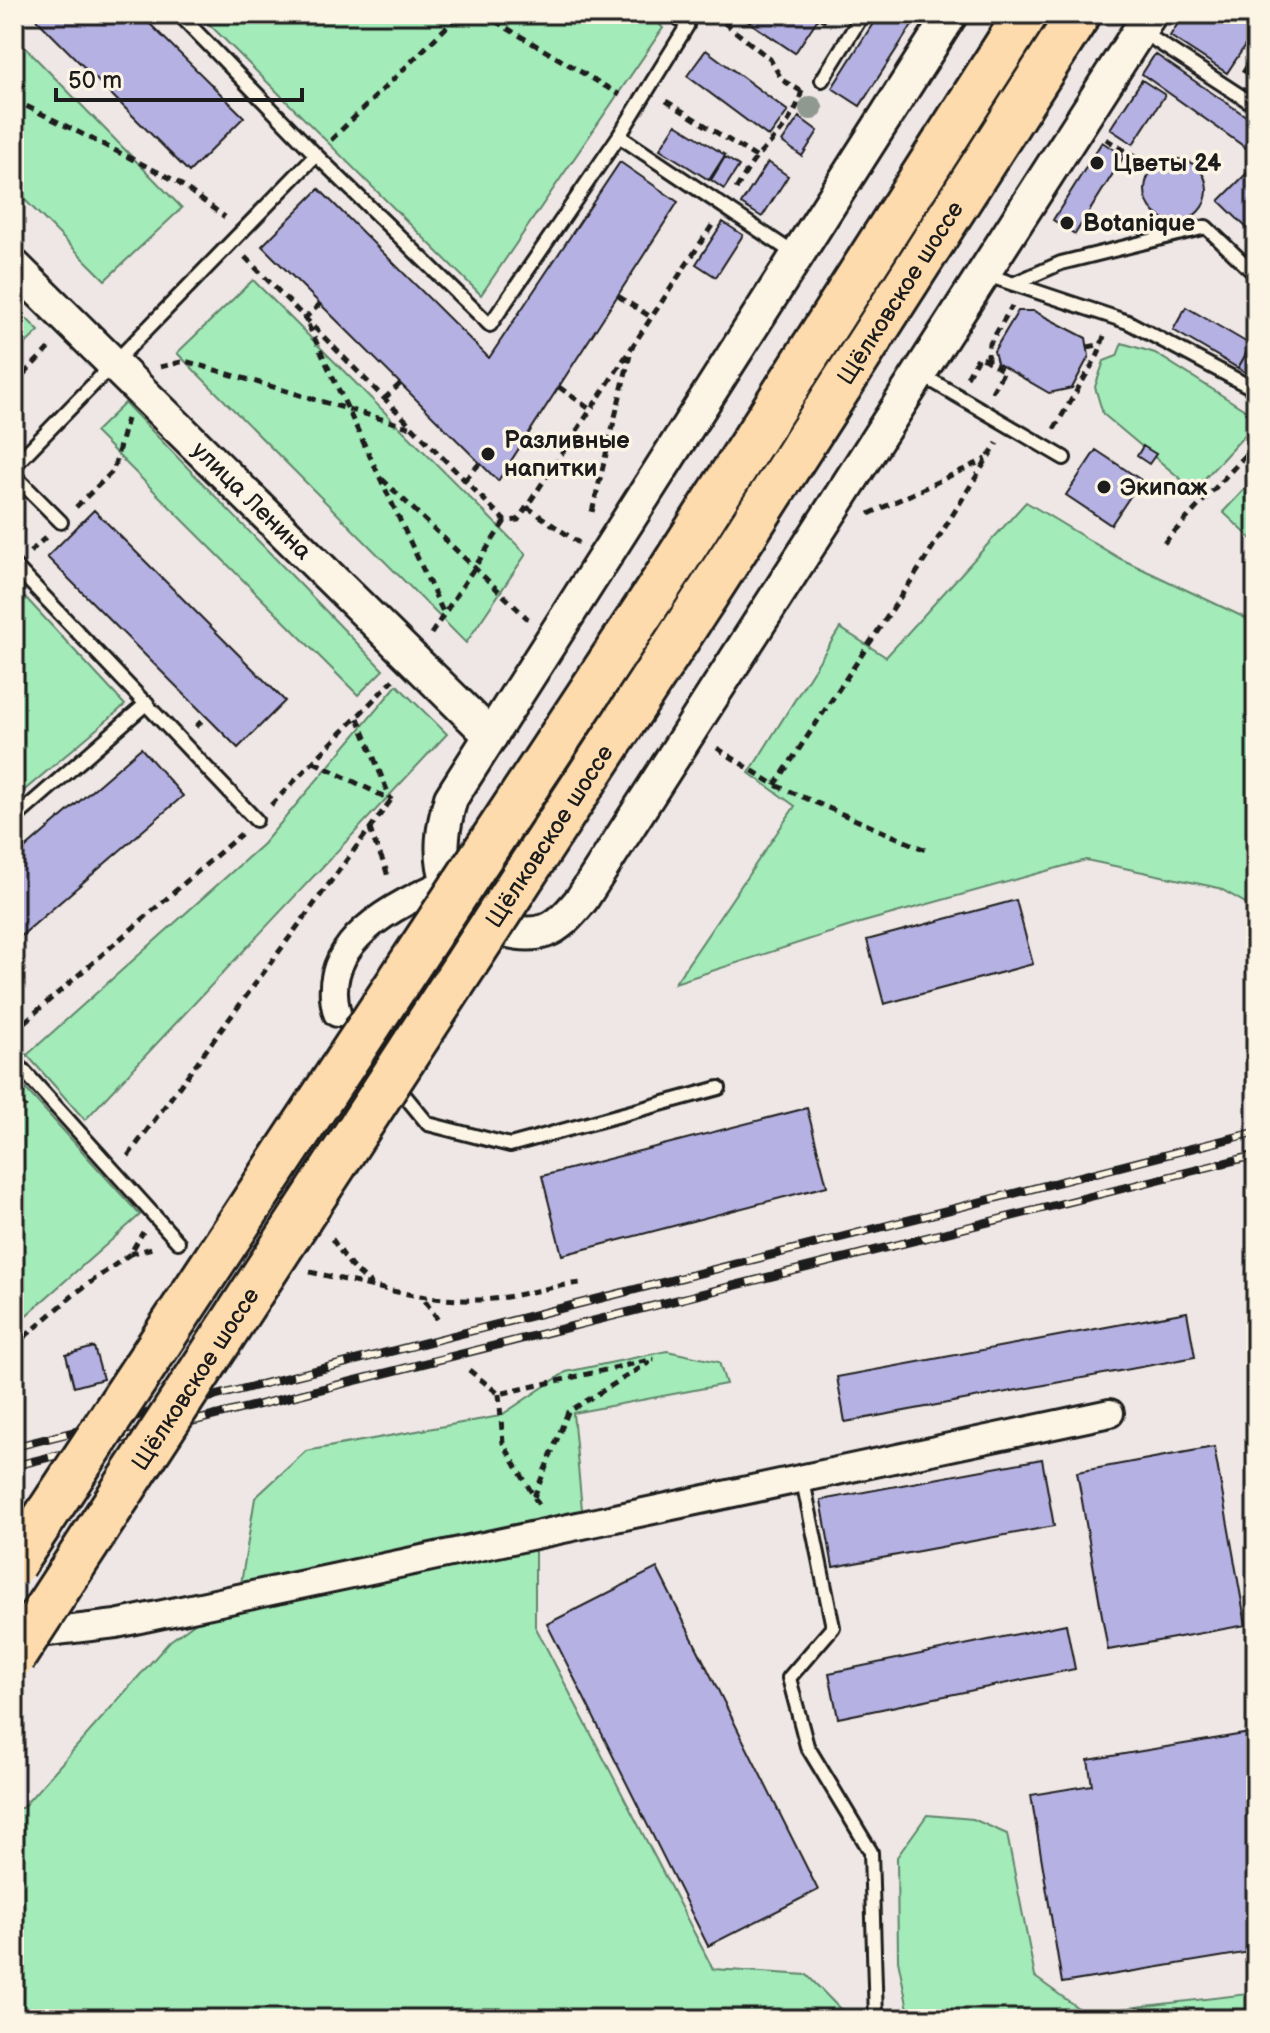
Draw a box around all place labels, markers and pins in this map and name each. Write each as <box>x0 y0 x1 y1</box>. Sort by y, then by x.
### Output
place label: Цветы 24 <box>1113 149 1221 178</box>
marker: Цветы 24 <box>1088 154 1106 172</box>
place label: Botanique <box>1083 209 1196 238</box>
marker: Botanique <box>1058 214 1076 232</box>
place label: Разливные напитки <box>504 426 630 483</box>
marker: Разливные напитки <box>479 445 497 463</box>
place label: Экипаж <box>1120 473 1208 502</box>
marker: Экипаж <box>1095 478 1113 496</box>

